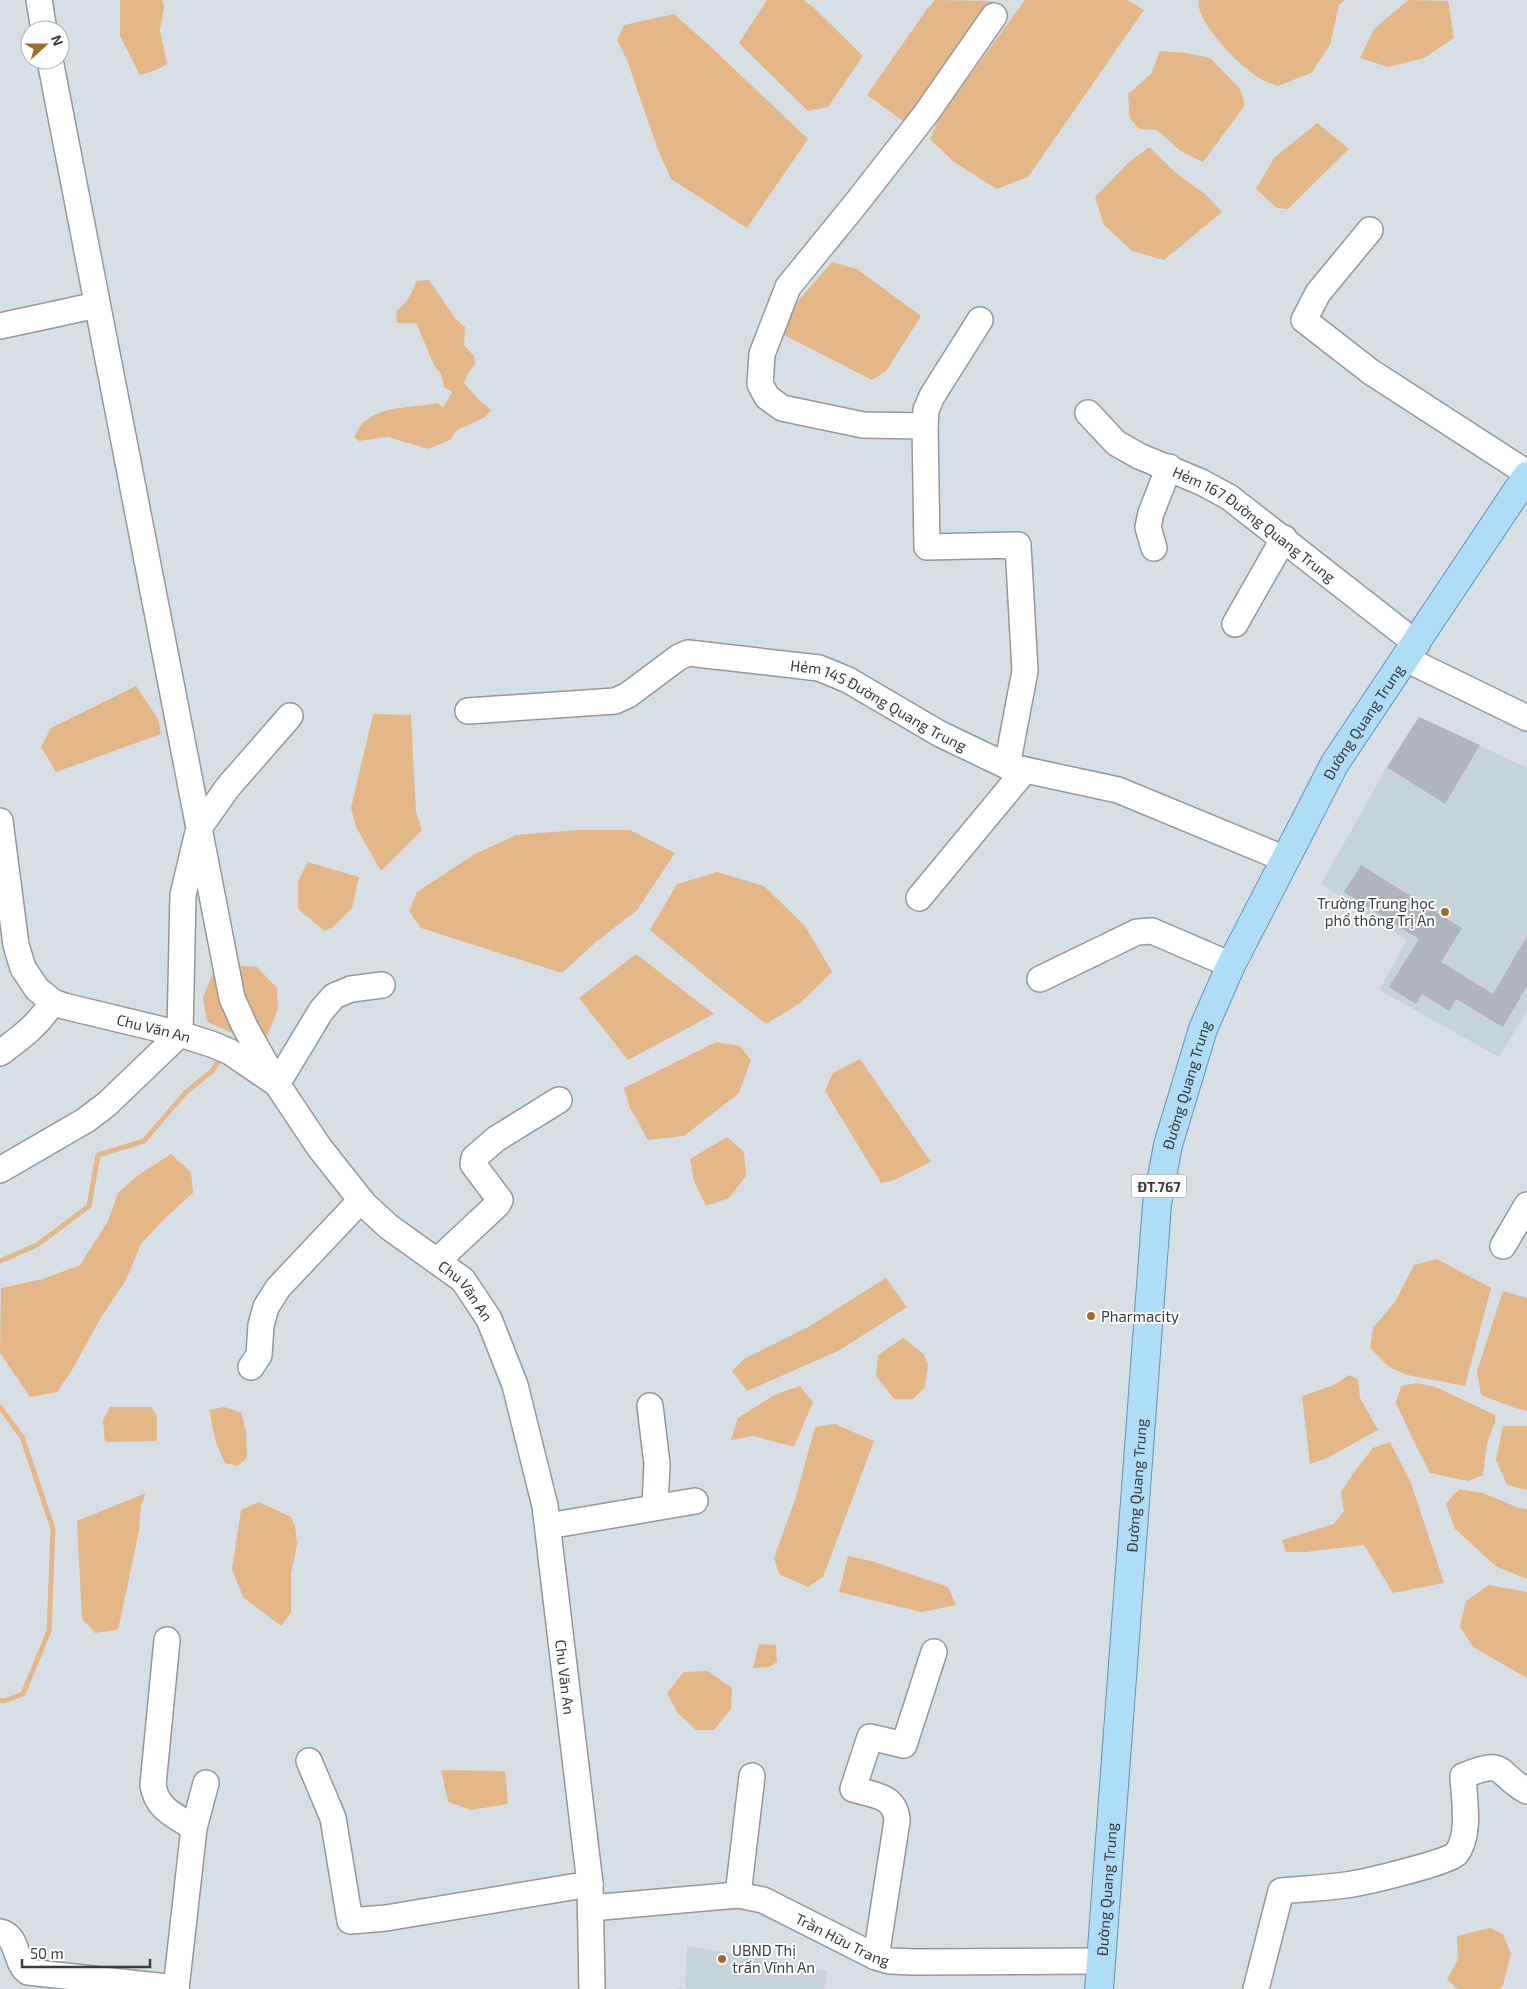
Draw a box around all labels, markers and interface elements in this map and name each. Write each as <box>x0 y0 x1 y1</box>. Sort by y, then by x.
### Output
north arrow <box>20 20 70 70</box>
text: N <box>48 32 67 48</box>
street label: Hẻm 167 Đường Quang Trung <box>1170 462 1340 586</box>
street label: Hẻm 145 Đường Quang Trung <box>790 656 970 755</box>
street label: Đường Quang Trung <box>1319 660 1408 783</box>
place label: Trường Trung học phổ thông Trị An <box>1317 894 1435 929</box>
marker: Trường Trung học phổ thông Trị An <box>1439 906 1451 918</box>
street label: Chu Văn An <box>115 1010 193 1046</box>
street label: Đường Quang Trung <box>1158 1017 1215 1152</box>
road number: ĐT.767 <box>1132 1174 1186 1198</box>
street label: Chu Văn An <box>435 1256 497 1324</box>
place label: Pharmacity <box>1101 1307 1179 1325</box>
marker: Pharmacity <box>1085 1310 1097 1322</box>
street label: Đường Quang Trung <box>1122 1417 1150 1553</box>
street label: Chu Văn An <box>552 1638 579 1716</box>
street label: Đường Quang Trung <box>1092 1821 1120 1957</box>
street label: Trần Hữu Trang <box>792 1909 892 1970</box>
scale bar <box>22 1936 150 1968</box>
place label: UBND Thị trấn Vĩnh An <box>732 1941 815 1976</box>
text: 50 m <box>30 1944 64 1962</box>
marker: UBND Thị trấn Vĩnh An <box>716 1953 728 1965</box>

